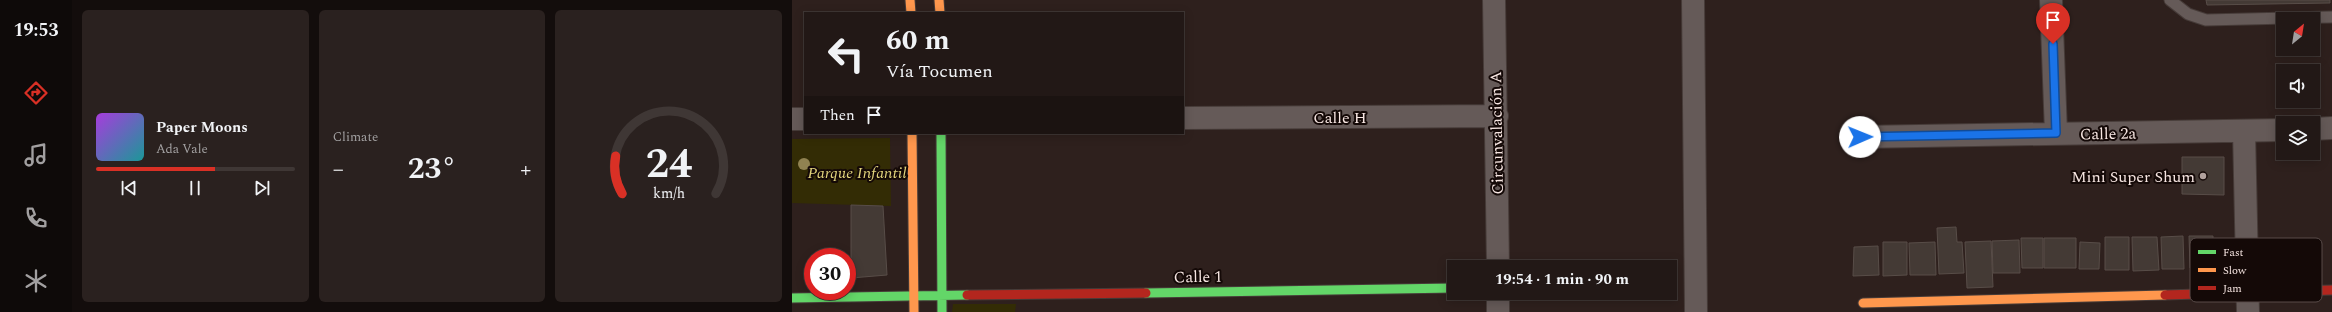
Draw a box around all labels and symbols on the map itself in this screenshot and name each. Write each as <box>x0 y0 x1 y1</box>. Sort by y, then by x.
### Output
pin <box>2036 3 2070 44</box>
north arrow <box>2276 12 2320 56</box>
street label: Circunvalación A <box>1484 71 1510 195</box>
street label: Calle H <box>1313 106 1367 130</box>
position arrow <box>1839 116 1881 158</box>
street label: Calle 2a <box>2080 122 2137 146</box>
park label: Parque Infantil <box>807 161 907 185</box>
place label: Mini Super Shum <box>2071 165 2195 189</box>
marker: Mini Super Shum <box>2198 171 2208 181</box>
legend <box>2190 238 2322 302</box>
text: Fast <box>2223 244 2244 261</box>
speed limit sign: 30 <box>804 248 856 300</box>
text: Slow <box>2223 262 2247 279</box>
street label: Calle 1 <box>1174 265 1222 289</box>
text: Jam <box>2223 280 2242 297</box>

